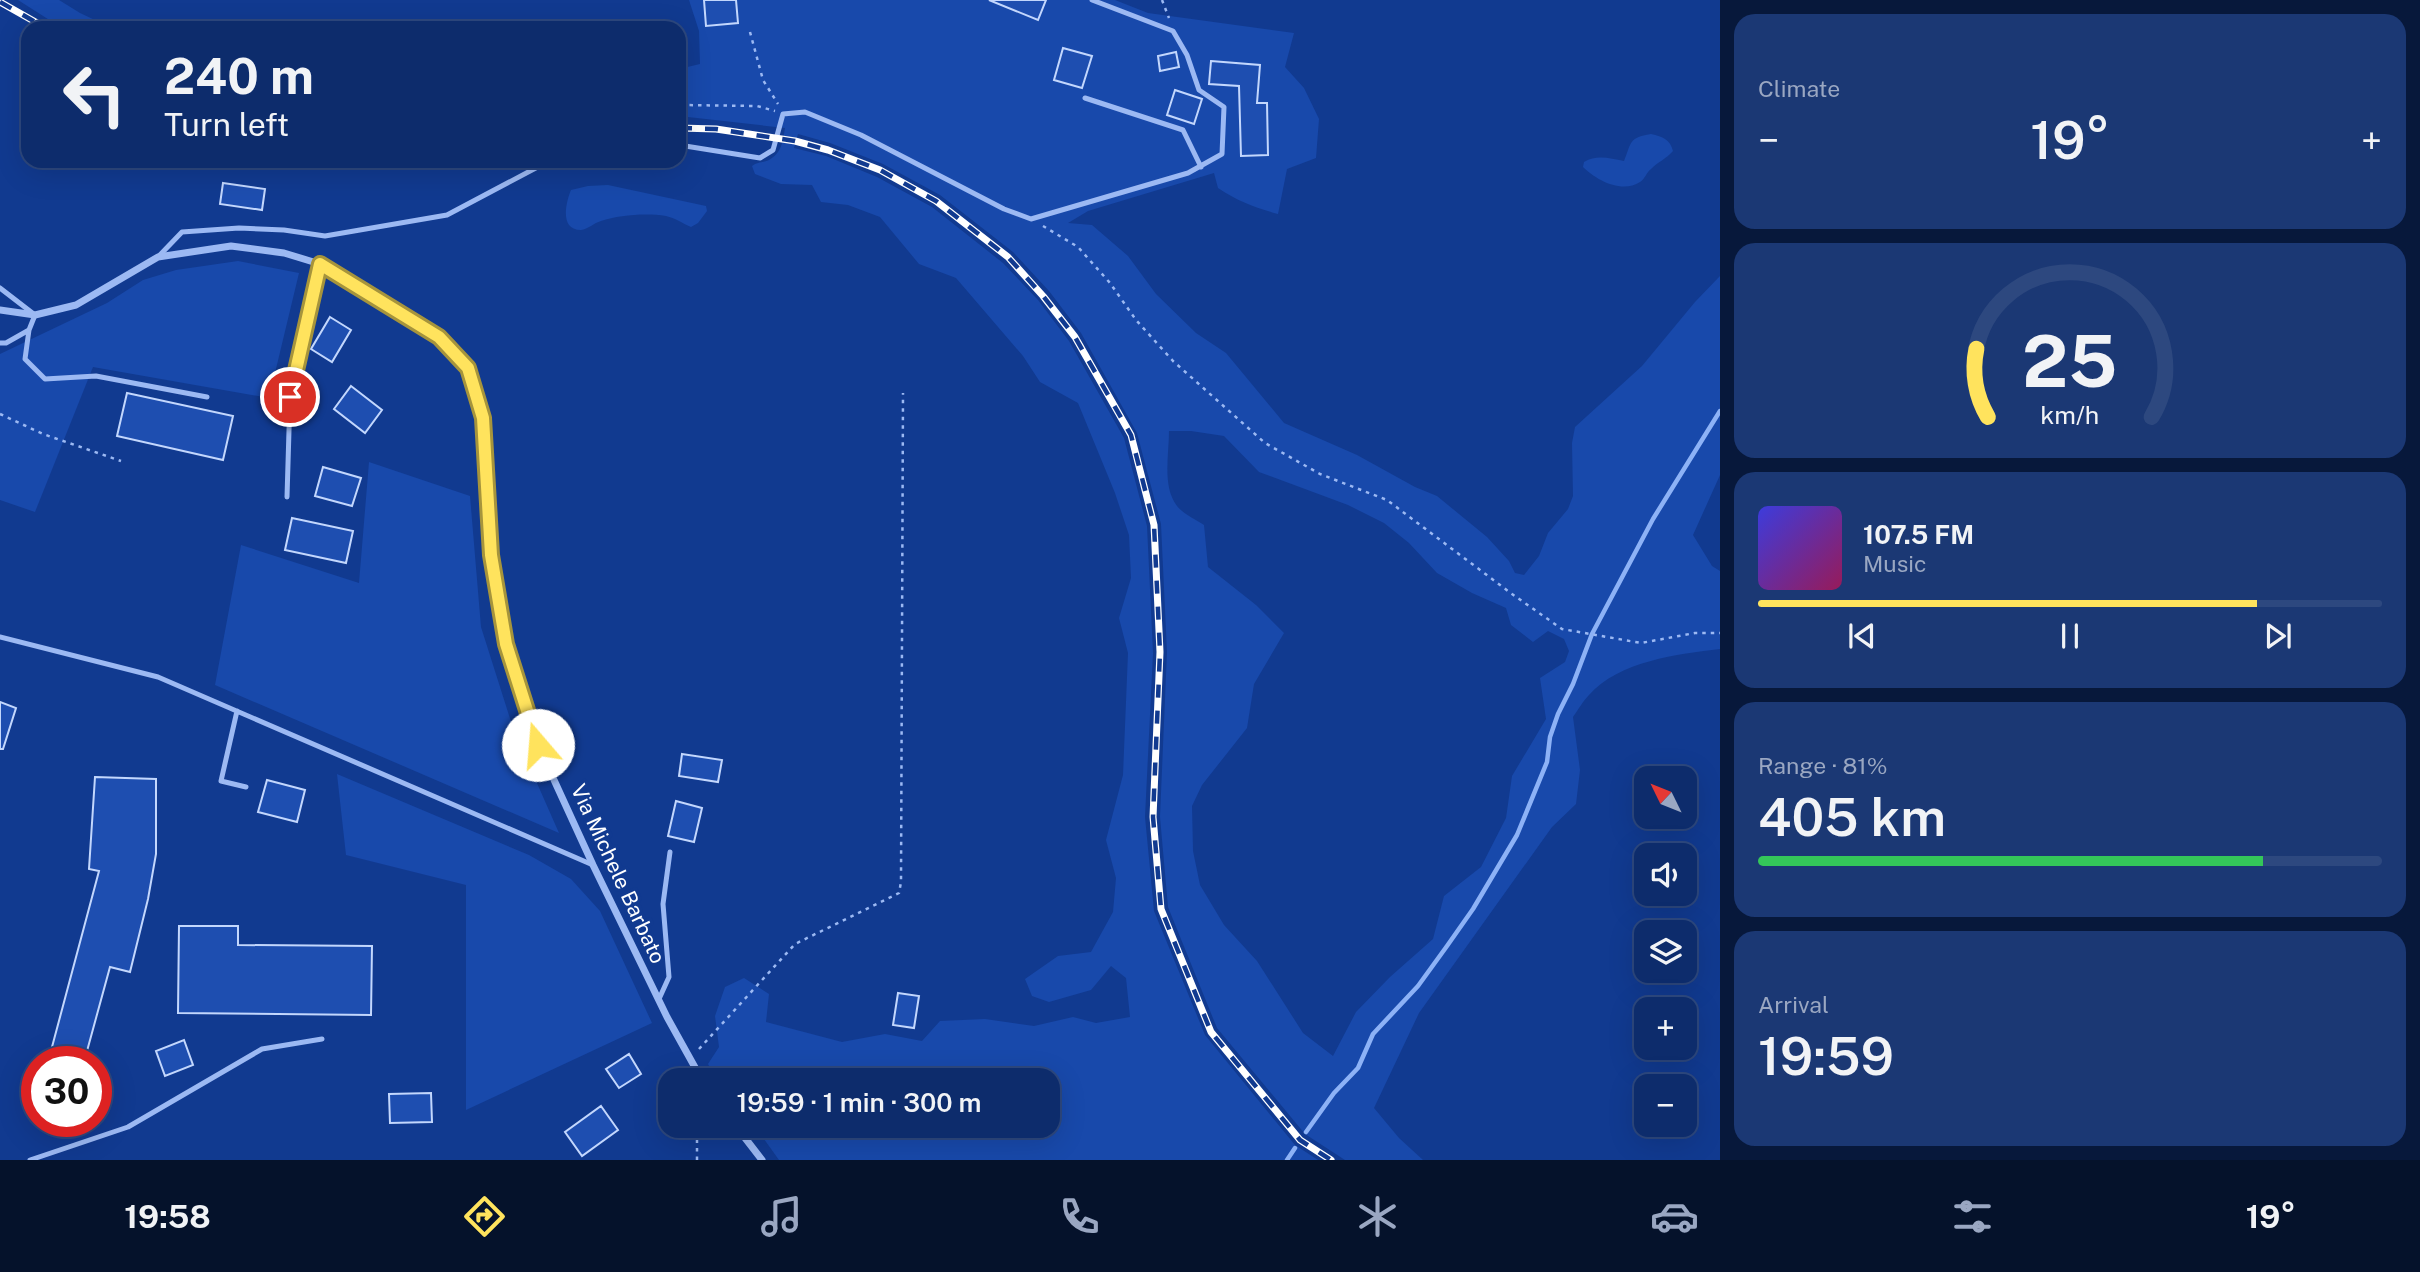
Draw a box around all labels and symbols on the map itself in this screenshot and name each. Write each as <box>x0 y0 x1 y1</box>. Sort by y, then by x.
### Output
pin <box>260 367 320 427</box>
position arrow <box>501 708 575 782</box>
north arrow <box>1634 766 1698 830</box>
street label: Via Michele Barbato <box>566 780 671 967</box>
speed limit sign: 30 <box>21 1046 112 1137</box>

